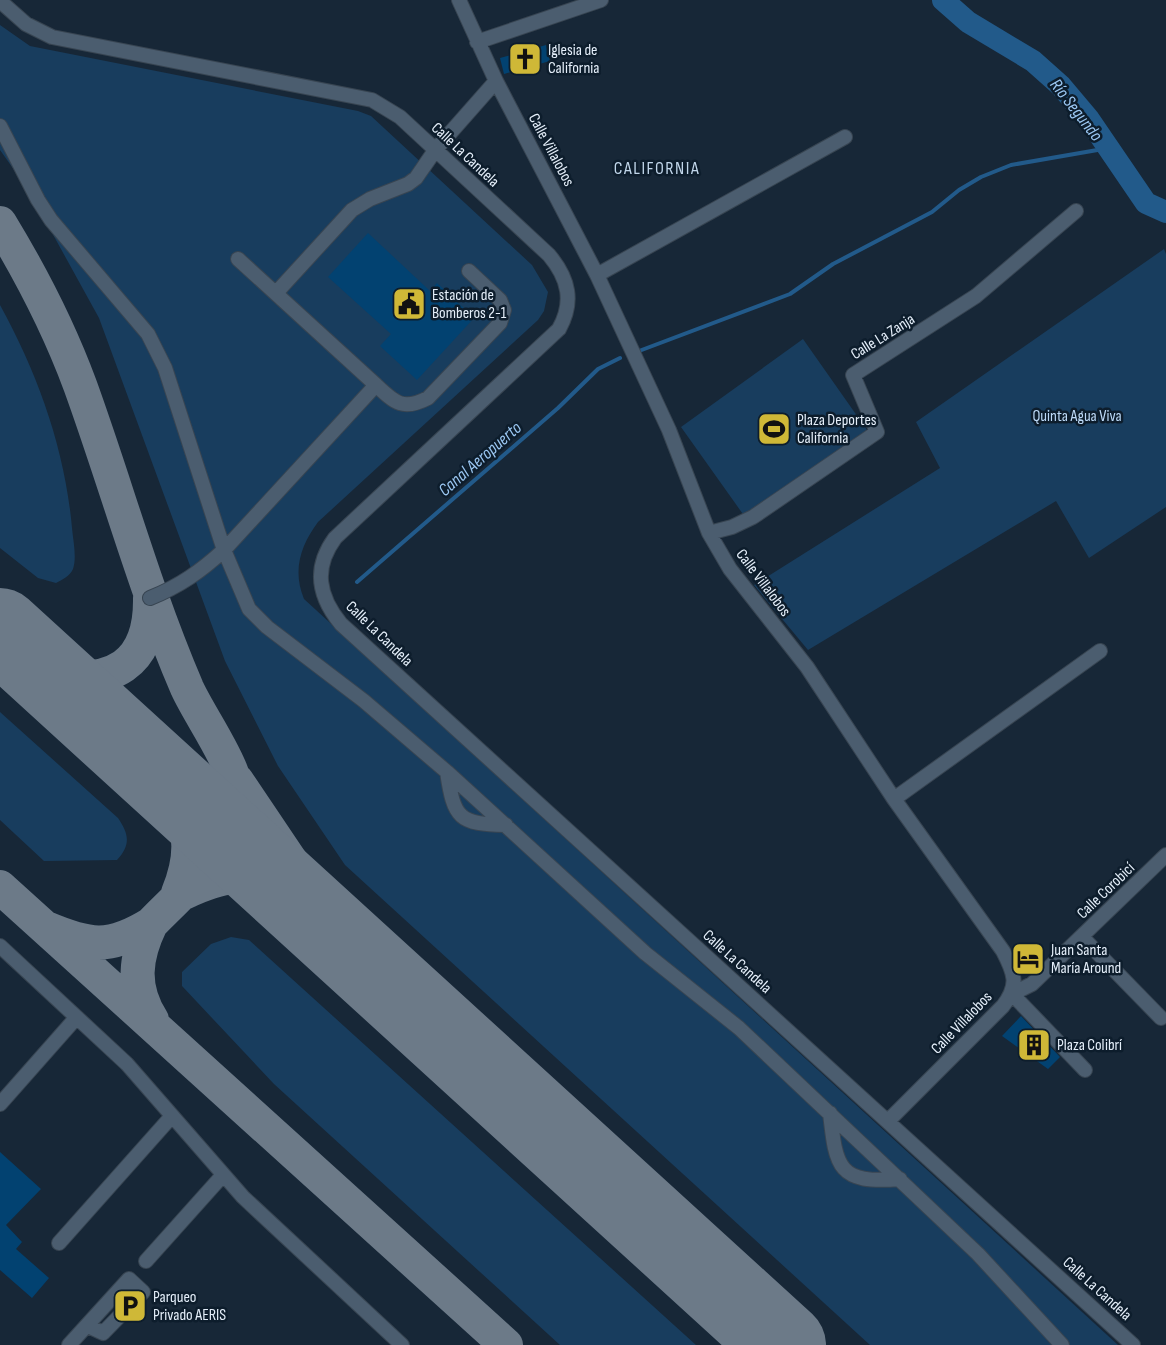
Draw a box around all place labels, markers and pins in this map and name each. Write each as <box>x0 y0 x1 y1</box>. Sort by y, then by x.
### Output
church icon: Iglesia de California <box>507 41 543 77</box>
place label: Iglesia de California <box>548 41 599 78</box>
public building icon: Estación de Bomberos 2-1 <box>391 286 427 322</box>
place label: Estación de Bomberos 2-1 <box>432 286 507 323</box>
sports icon: Plaza Deportes California <box>756 411 792 447</box>
place label: Plaza Deportes California <box>797 411 877 448</box>
hotel icon: Juan Santa María Around <box>1010 941 1046 977</box>
place label: Juan Santa María Around <box>1050 941 1121 978</box>
building icon: Plaza Colibrí <box>1016 1027 1052 1063</box>
place label: Plaza Colibrí <box>1057 1036 1122 1055</box>
parking icon: Parqueo Privado AERIS <box>112 1288 148 1324</box>
place label: Parqueo Privado AERIS <box>153 1288 226 1325</box>

